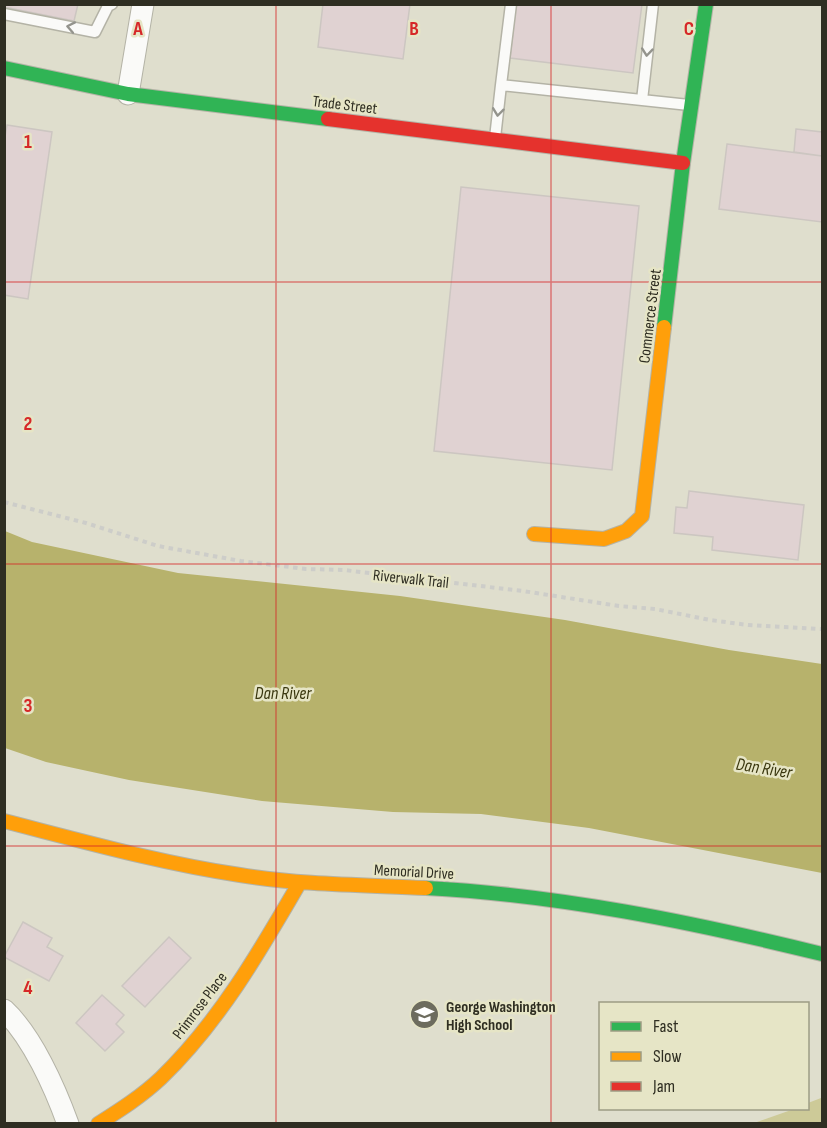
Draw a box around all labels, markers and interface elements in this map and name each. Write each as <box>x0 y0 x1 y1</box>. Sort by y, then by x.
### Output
text: A <box>132 17 143 41</box>
text: B <box>409 17 419 41</box>
text: C <box>684 17 694 41</box>
one-way arrow <box>66 21 76 34</box>
one-way arrow <box>642 48 654 57</box>
street label: Trade Street <box>311 92 378 119</box>
one-way arrow <box>492 107 505 117</box>
text: 1 <box>24 130 32 154</box>
street label: Commerce Street <box>635 268 666 364</box>
text: 2 <box>24 412 32 436</box>
street label: Riverwalk Trail <box>372 566 450 593</box>
water label: Dan River <box>255 683 312 704</box>
text: 3 <box>24 694 33 718</box>
water label: Dan River <box>734 754 794 783</box>
street label: Memorial Drive <box>373 861 454 884</box>
street label: Primrose Place <box>169 969 232 1043</box>
text: 4 <box>23 976 33 1000</box>
place label: George Washington High School <box>446 998 556 1035</box>
school or university icon: George Washington High School <box>409 999 441 1031</box>
legend <box>599 1002 809 1110</box>
text: Fast <box>653 1016 679 1037</box>
text: Slow <box>653 1046 682 1067</box>
text: Jam <box>652 1076 675 1097</box>

